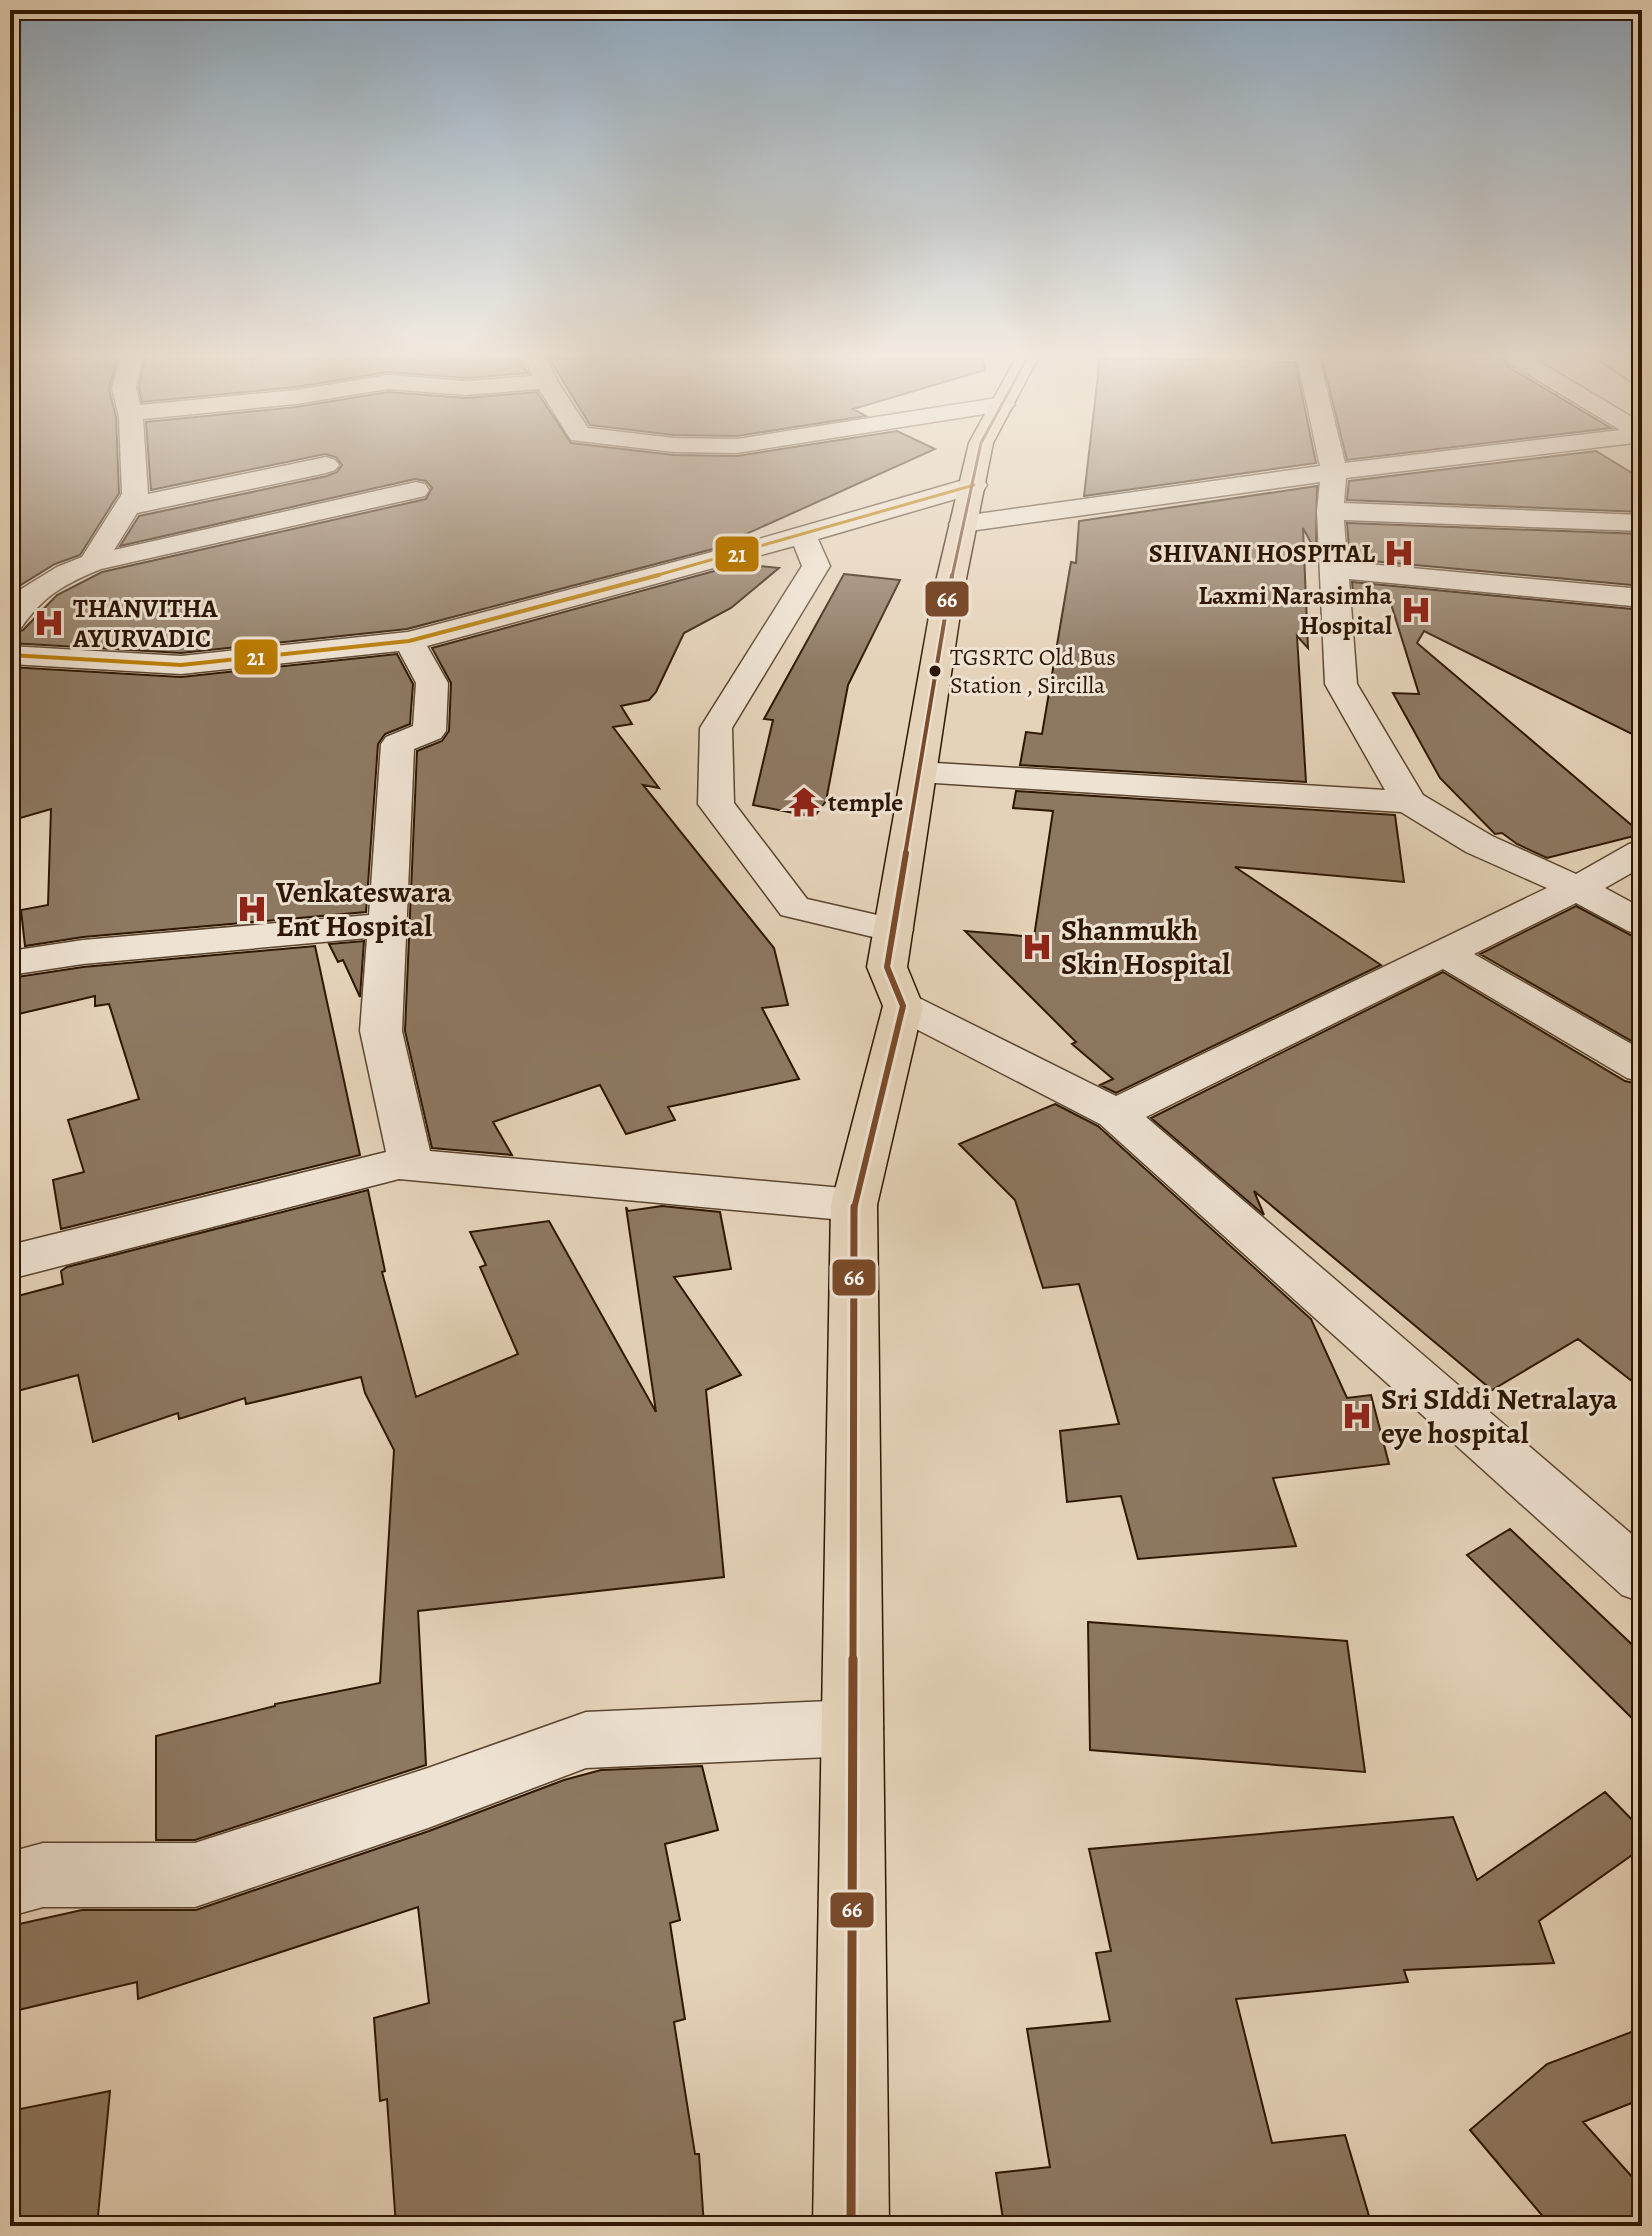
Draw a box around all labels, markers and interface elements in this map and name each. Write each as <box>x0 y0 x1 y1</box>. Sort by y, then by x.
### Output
line badge: 21 <box>714 535 760 573</box>
place label: SHIVANI HOSPITAL <box>1149 536 1375 571</box>
hospital icon: SHIVANI HOSPITAL <box>1382 536 1416 570</box>
text: 21 <box>728 540 746 570</box>
place label: Laxmi Narasimha Hospital <box>1198 578 1392 643</box>
line badge: 66 <box>924 580 970 618</box>
text: 66 <box>937 585 957 615</box>
place label: THANVITHA AYURVADIC <box>72 591 218 656</box>
hospital icon: Laxmi Narasimha Hospital <box>1399 593 1433 627</box>
hospital icon: THANVITHA AYURVADIC <box>32 606 66 640</box>
line badge: 21 <box>233 638 279 676</box>
place label: TGSRTC Old Bus Station , Sircilla <box>950 641 1116 701</box>
text: 21 <box>247 643 265 673</box>
marker: TGSRTC Old Bus Station , Sircilla <box>927 663 943 679</box>
temple icon: temple <box>787 785 821 819</box>
place label: temple <box>828 785 903 820</box>
place label: Venkateswara Ent Hospital <box>275 872 452 946</box>
hospital icon: Venkateswara Ent Hospital <box>235 892 269 926</box>
place label: Shanmukh Skin Hospital <box>1061 910 1230 984</box>
hospital icon: Shanmukh Skin Hospital <box>1020 930 1054 964</box>
line badge: 66 <box>831 1258 877 1297</box>
text: 66 <box>844 1263 864 1293</box>
place label: Sri SIddi Netralaya eye hospital <box>1381 1379 1618 1453</box>
hospital icon: Sri SIddi Netralaya eye hospital <box>1340 1399 1374 1433</box>
line badge: 66 <box>829 1891 875 1929</box>
text: 66 <box>842 1895 862 1925</box>

